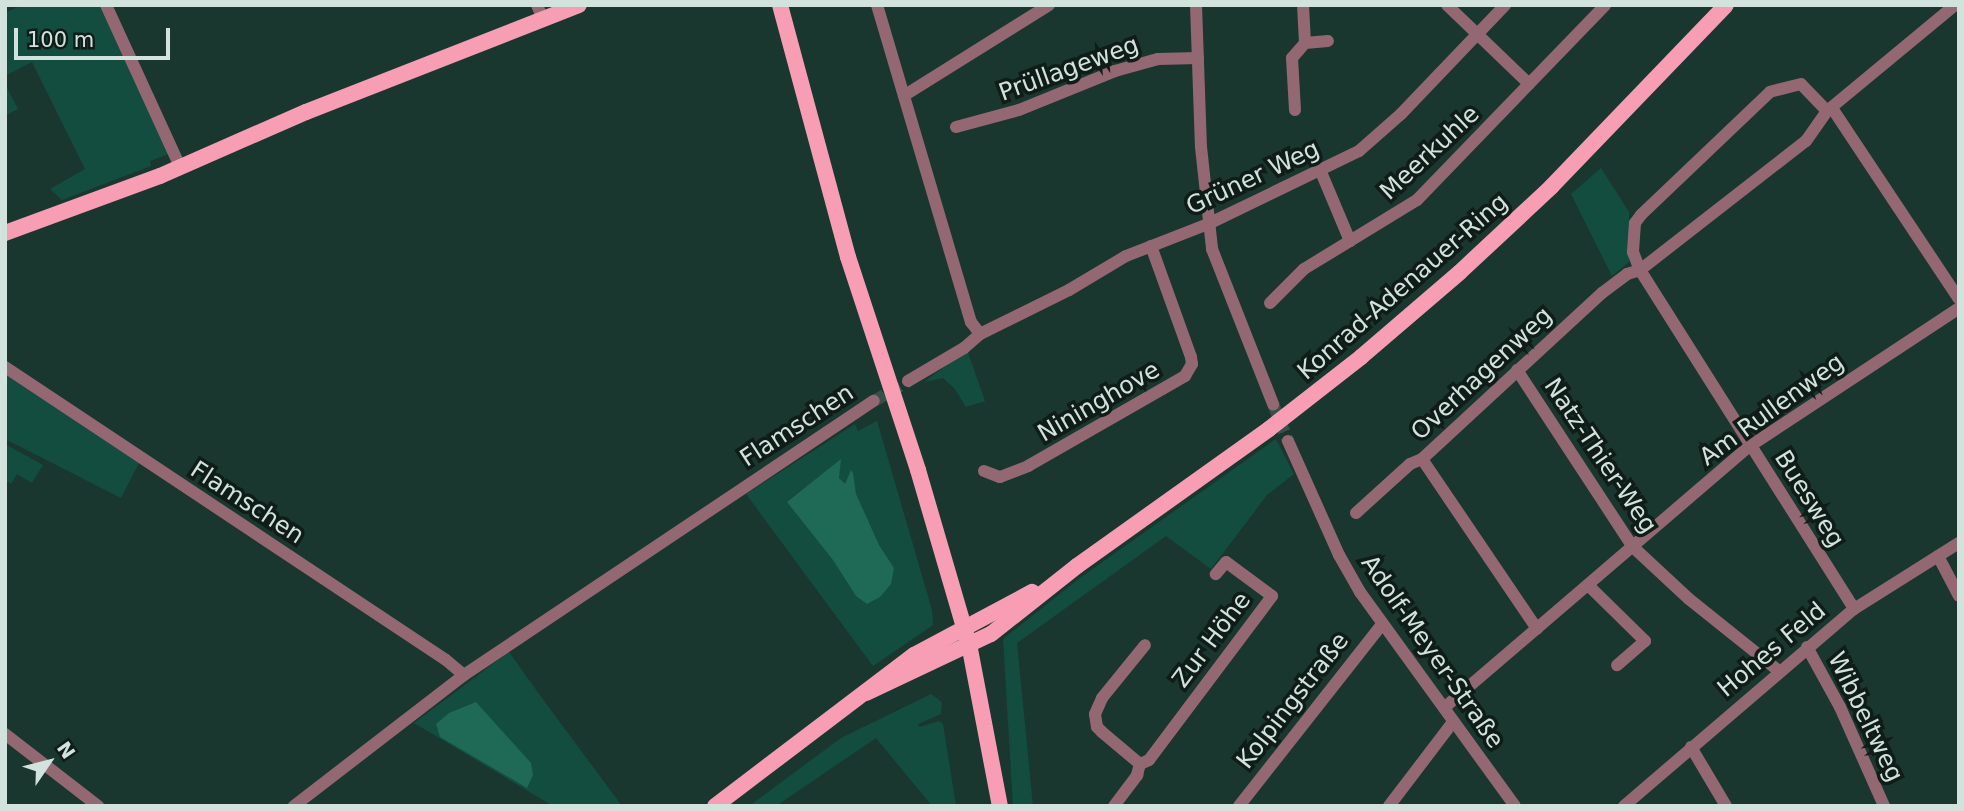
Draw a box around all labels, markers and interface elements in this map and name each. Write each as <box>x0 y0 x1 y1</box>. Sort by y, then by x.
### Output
scale bar <box>18 14 173 58</box>
text: 100 m <box>27 28 94 52</box>
street label: Prüllageweg <box>995 30 1143 108</box>
street label: Meerkuhle <box>1374 100 1486 206</box>
street label: Grüner Weg <box>1182 135 1324 221</box>
street label: Konrad-Adenauer-Ring <box>1292 188 1514 386</box>
street label: Overhagenweg <box>1406 301 1558 447</box>
street label: Am Rullenweg <box>1694 348 1850 472</box>
street label: Nininghove <box>1033 356 1165 448</box>
street label: Natz-Thier-Weg <box>1538 373 1662 539</box>
street label: Flamschen <box>735 379 859 473</box>
street label: Buesweg <box>1768 445 1850 553</box>
street label: Flamschen <box>185 456 309 550</box>
street label: Adolf-Meyer-Straße <box>1355 550 1509 754</box>
street label: Zur Höhe <box>1167 587 1257 693</box>
street label: Hohes Feld <box>1712 597 1832 703</box>
street label: Kolpingstraße <box>1231 627 1355 775</box>
street label: Wibbeltweg <box>1821 647 1909 787</box>
north arrow <box>14 727 84 797</box>
text: N <box>53 737 80 763</box>

